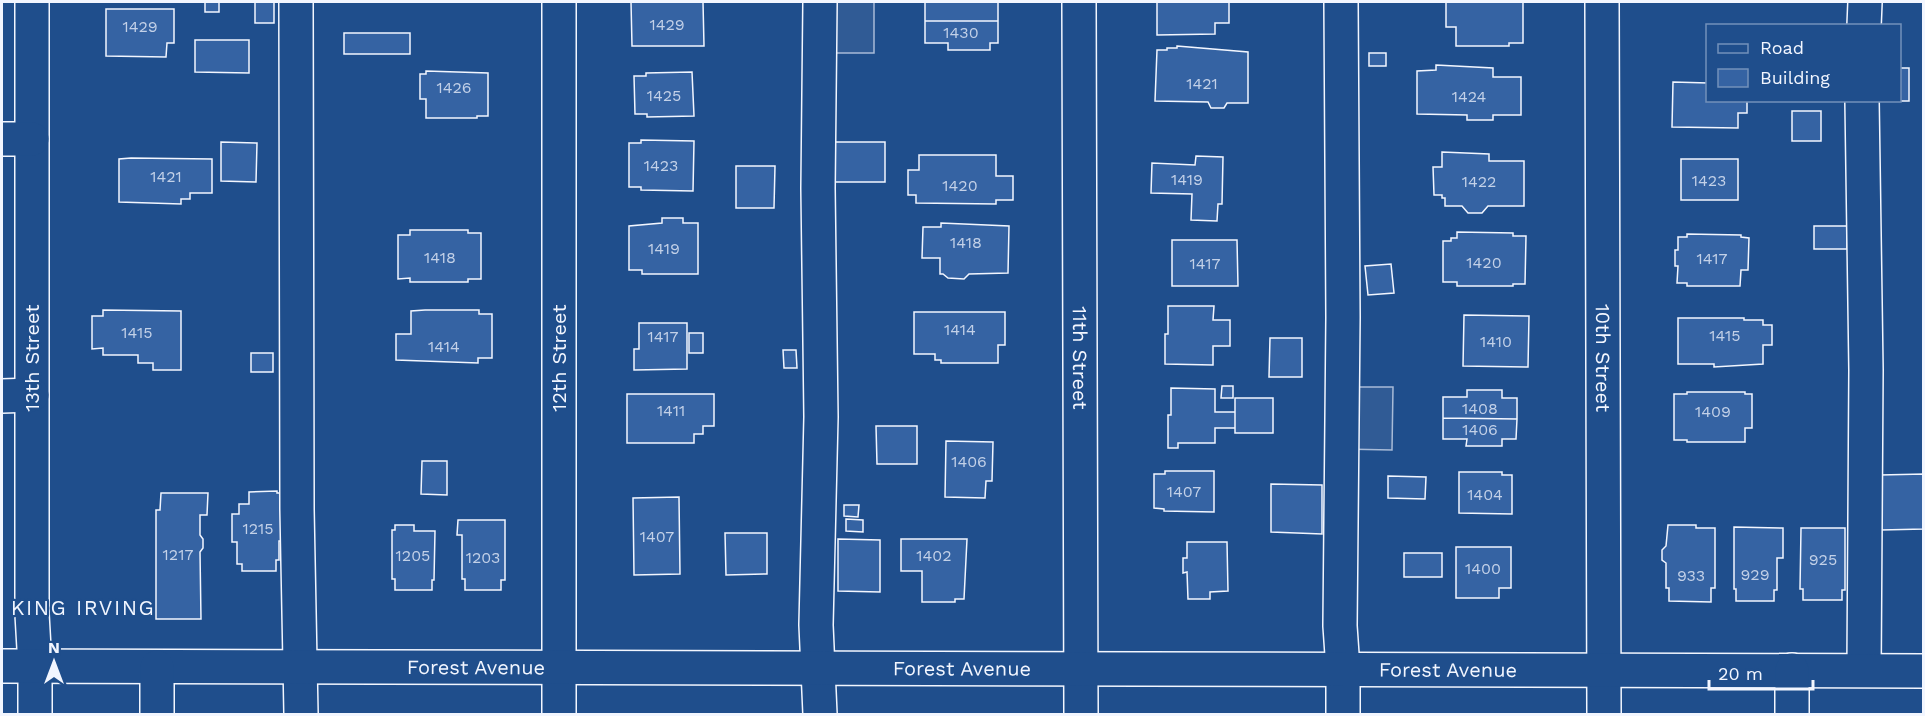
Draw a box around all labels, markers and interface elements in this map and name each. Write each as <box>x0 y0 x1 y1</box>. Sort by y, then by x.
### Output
house number: 1429 <box>649 15 685 34</box>
house number: 1429 <box>122 17 158 36</box>
house number: 1430 <box>943 23 979 42</box>
legend <box>1706 24 1901 102</box>
text: Road <box>1760 37 1804 58</box>
text: Building <box>1760 67 1830 88</box>
house number: 1421 <box>1186 74 1218 93</box>
house number: 1426 <box>436 78 472 97</box>
house number: 1425 <box>647 86 681 105</box>
house number: 1424 <box>1452 87 1487 106</box>
house number: 1423 <box>644 156 678 175</box>
house number: 1421 <box>150 167 182 186</box>
house number: 1419 <box>1171 170 1203 189</box>
house number: 1423 <box>1692 171 1726 190</box>
house number: 1422 <box>1462 172 1496 191</box>
house number: 1420 <box>942 176 978 195</box>
house number: 1418 <box>950 233 982 252</box>
house number: 1419 <box>648 239 680 258</box>
house number: 1418 <box>424 248 456 267</box>
house number: 1417 <box>1697 249 1728 268</box>
house number: 1420 <box>1466 253 1502 272</box>
house number: 1417 <box>1190 254 1221 273</box>
street label: 13th Street <box>20 304 44 412</box>
street label: 12th Street <box>547 304 571 412</box>
street label: 10th Street <box>1591 304 1615 413</box>
street label: 11th Street <box>1068 306 1092 410</box>
house number: 1414 <box>944 320 976 339</box>
house number: 1415 <box>121 323 153 342</box>
house number: 1415 <box>1709 326 1741 345</box>
house number: 1417 <box>648 327 679 346</box>
house number: 1410 <box>1480 332 1512 351</box>
house number: 1414 <box>428 337 460 356</box>
house number: 1408 <box>1462 399 1498 418</box>
house number: 1411 <box>657 401 685 420</box>
house number: 1409 <box>1695 402 1731 421</box>
house number: 1406 <box>1462 420 1498 439</box>
house number: 1406 <box>951 452 987 471</box>
house number: 1407 <box>1167 482 1201 501</box>
house number: 1404 <box>1467 485 1503 504</box>
house number: 1215 <box>242 519 274 538</box>
house number: 1407 <box>640 527 674 546</box>
house number: 1217 <box>163 545 193 564</box>
house number: 1205 <box>396 546 430 565</box>
house number: 1402 <box>916 546 952 565</box>
house number: 1203 <box>466 548 500 567</box>
house number: 925 <box>1809 550 1837 569</box>
house number: 1400 <box>1465 559 1501 578</box>
house number: 929 <box>1740 565 1770 584</box>
house number: 933 <box>1677 566 1705 585</box>
district label: KING IRVING <box>11 595 155 620</box>
north arrow <box>24 632 84 692</box>
text: N <box>48 638 60 657</box>
scale bar <box>1709 653 1812 691</box>
street label: Forest Avenue <box>407 655 545 679</box>
street label: Forest Avenue <box>893 656 1031 681</box>
street label: Forest Avenue <box>1379 658 1517 682</box>
text: 20 m <box>1718 663 1763 684</box>

